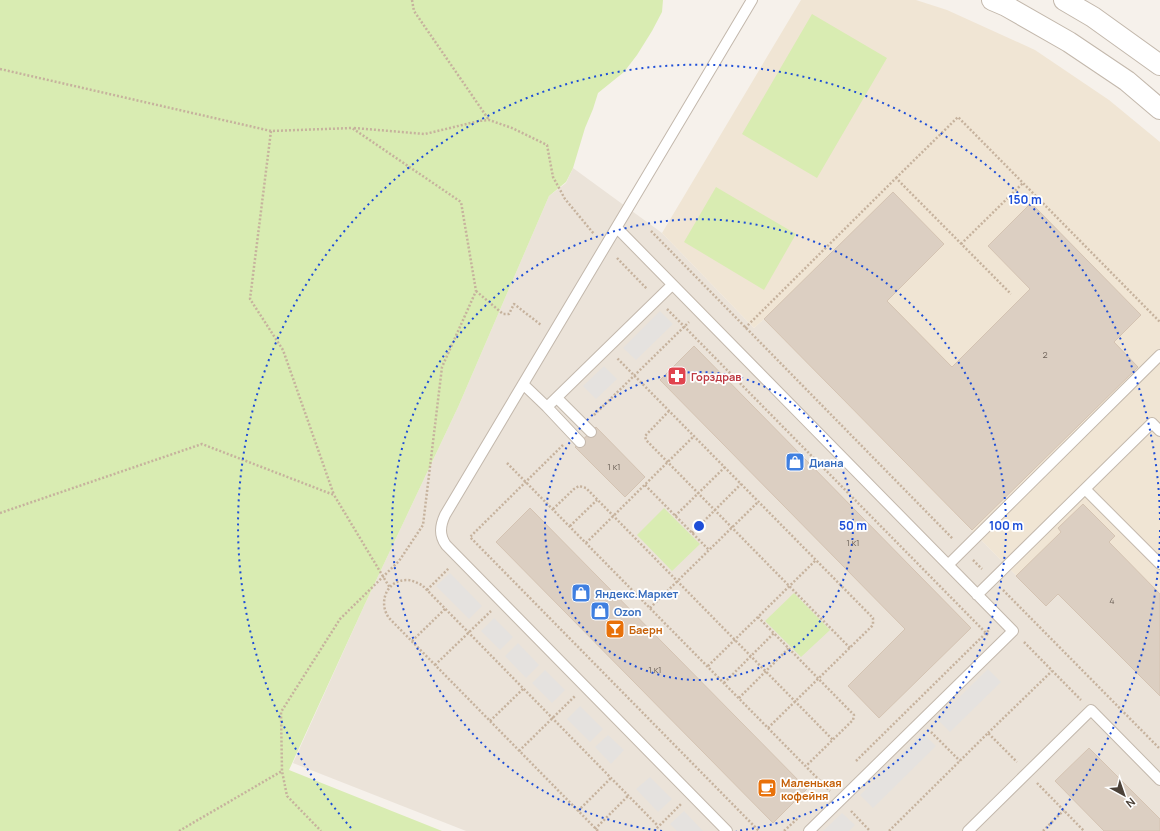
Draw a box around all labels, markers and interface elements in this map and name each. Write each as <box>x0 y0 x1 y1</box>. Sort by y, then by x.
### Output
text: 150 m <box>1008 191 1042 208</box>
house number: 2 <box>1042 348 1048 361</box>
pharmacy icon: Горздрав <box>666 365 688 387</box>
place label: Горздрав <box>691 369 741 384</box>
shop icon: Диана <box>784 451 806 473</box>
place label: Диана <box>809 455 843 470</box>
house number: 1 к1 <box>607 460 621 473</box>
text: 50 m <box>839 517 867 534</box>
text: 100 m <box>989 517 1023 534</box>
centre of rings <box>692 519 706 533</box>
house number: 1 к1 <box>846 536 860 549</box>
shop icon: Яндекс.Маркет <box>570 582 592 604</box>
place label: Яндекс.Маркет <box>595 586 679 601</box>
house number: 4 <box>1109 594 1115 607</box>
shop icon: Ozon <box>589 600 611 622</box>
place label: Ozon <box>614 604 641 619</box>
bar icon: Баерн <box>604 618 626 640</box>
place label: Баерн <box>629 622 663 637</box>
house number: 1 к1 <box>648 663 662 676</box>
place label: Маленькая кофейня <box>781 775 842 803</box>
north arrow <box>1104 775 1144 815</box>
cafe icon: Маленькая кофейня <box>756 777 778 799</box>
text: N <box>1123 795 1139 811</box>

